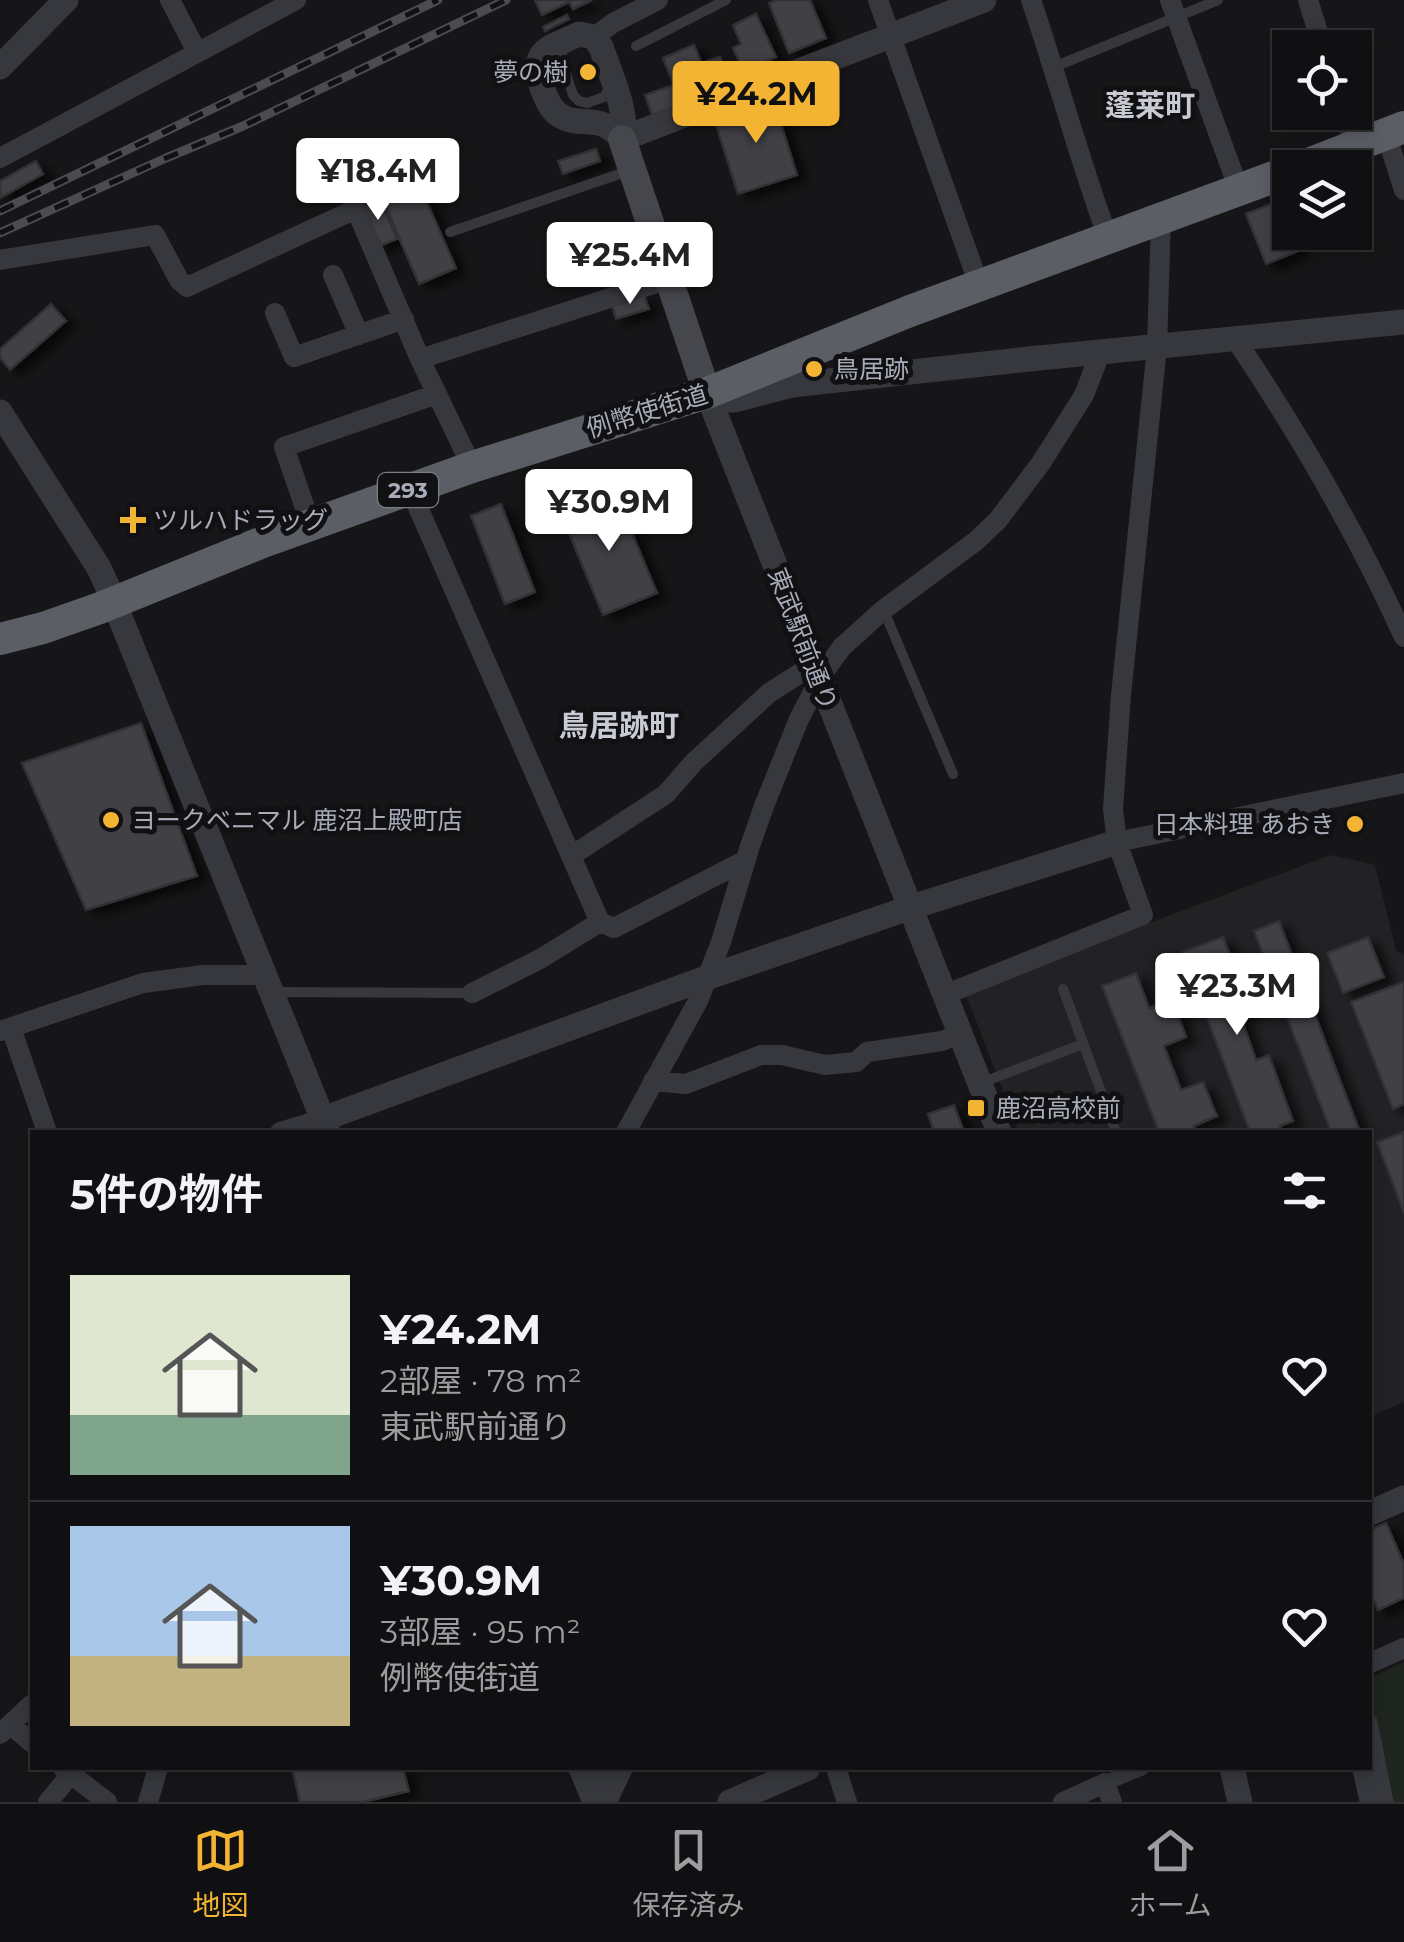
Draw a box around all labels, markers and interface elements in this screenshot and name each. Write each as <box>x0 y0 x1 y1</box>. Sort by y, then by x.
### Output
map controls <box>1272 30 1372 250</box>
button: locate <box>1272 30 1372 130</box>
place label: 夢の樹 <box>493 57 568 87</box>
marker: 夢の樹 <box>577 61 599 83</box>
pin: ¥24.2M <box>675 61 837 146</box>
text: ¥24.2M <box>695 74 817 113</box>
district label: 蓬莱町 <box>1105 87 1195 124</box>
pin: ¥18.4M <box>297 138 459 223</box>
button: layers <box>1272 150 1372 250</box>
text: ¥18.4M <box>318 151 438 190</box>
pin: ¥25.4M <box>549 222 711 307</box>
text: ¥25.4M <box>569 235 691 274</box>
place label: 鳥居跡 <box>834 354 909 384</box>
marker: 鳥居跡 <box>803 358 825 380</box>
street label: 例幣使街道 <box>583 378 711 444</box>
pin: ¥30.9M <box>528 469 690 554</box>
road number: 293 <box>378 473 438 507</box>
text: ¥30.9M <box>547 482 671 521</box>
place label: ツルハドラッグ <box>153 505 328 535</box>
marker: ツルハドラッグ <box>122 509 144 531</box>
street label: 東武駅前通り <box>762 564 844 714</box>
district label: 鳥居跡町 <box>559 707 679 744</box>
place label: ヨークベニマル 鹿沼上殿町店 <box>131 805 463 835</box>
marker: ヨークベニマル 鹿沼上殿町店 <box>100 809 122 831</box>
place label: 日本料理 あおき <box>1153 809 1335 839</box>
marker: 日本料理 あおき <box>1344 813 1366 835</box>
pin: ¥23.3M <box>1156 953 1318 1038</box>
text: ¥23.3M <box>1177 966 1297 1005</box>
place label: 鹿沼高校前 <box>996 1093 1121 1123</box>
marker: 鹿沼高校前 <box>965 1097 987 1119</box>
icon: filters <box>1277 1163 1332 1218</box>
text: 5件の物件 <box>70 1168 263 1220</box>
text: ¥24.2M <box>380 1303 541 1355</box>
icon: home <box>150 1315 270 1435</box>
icon: heart <box>1277 1348 1332 1403</box>
text: 2部屋 · 78 m² <box>380 1361 582 1400</box>
text: 東武駅前通り <box>380 1407 572 1446</box>
text: ¥30.9M <box>380 1554 542 1606</box>
icon: home <box>150 1566 270 1686</box>
icon: heart <box>1277 1599 1332 1654</box>
text: 3部屋 · 95 m² <box>380 1612 581 1651</box>
text: 例幣使街道 <box>380 1658 540 1697</box>
tab: 地図 <box>192 1823 248 1923</box>
tab: 保存済み <box>632 1823 744 1923</box>
tab: ホーム <box>1129 1823 1212 1923</box>

